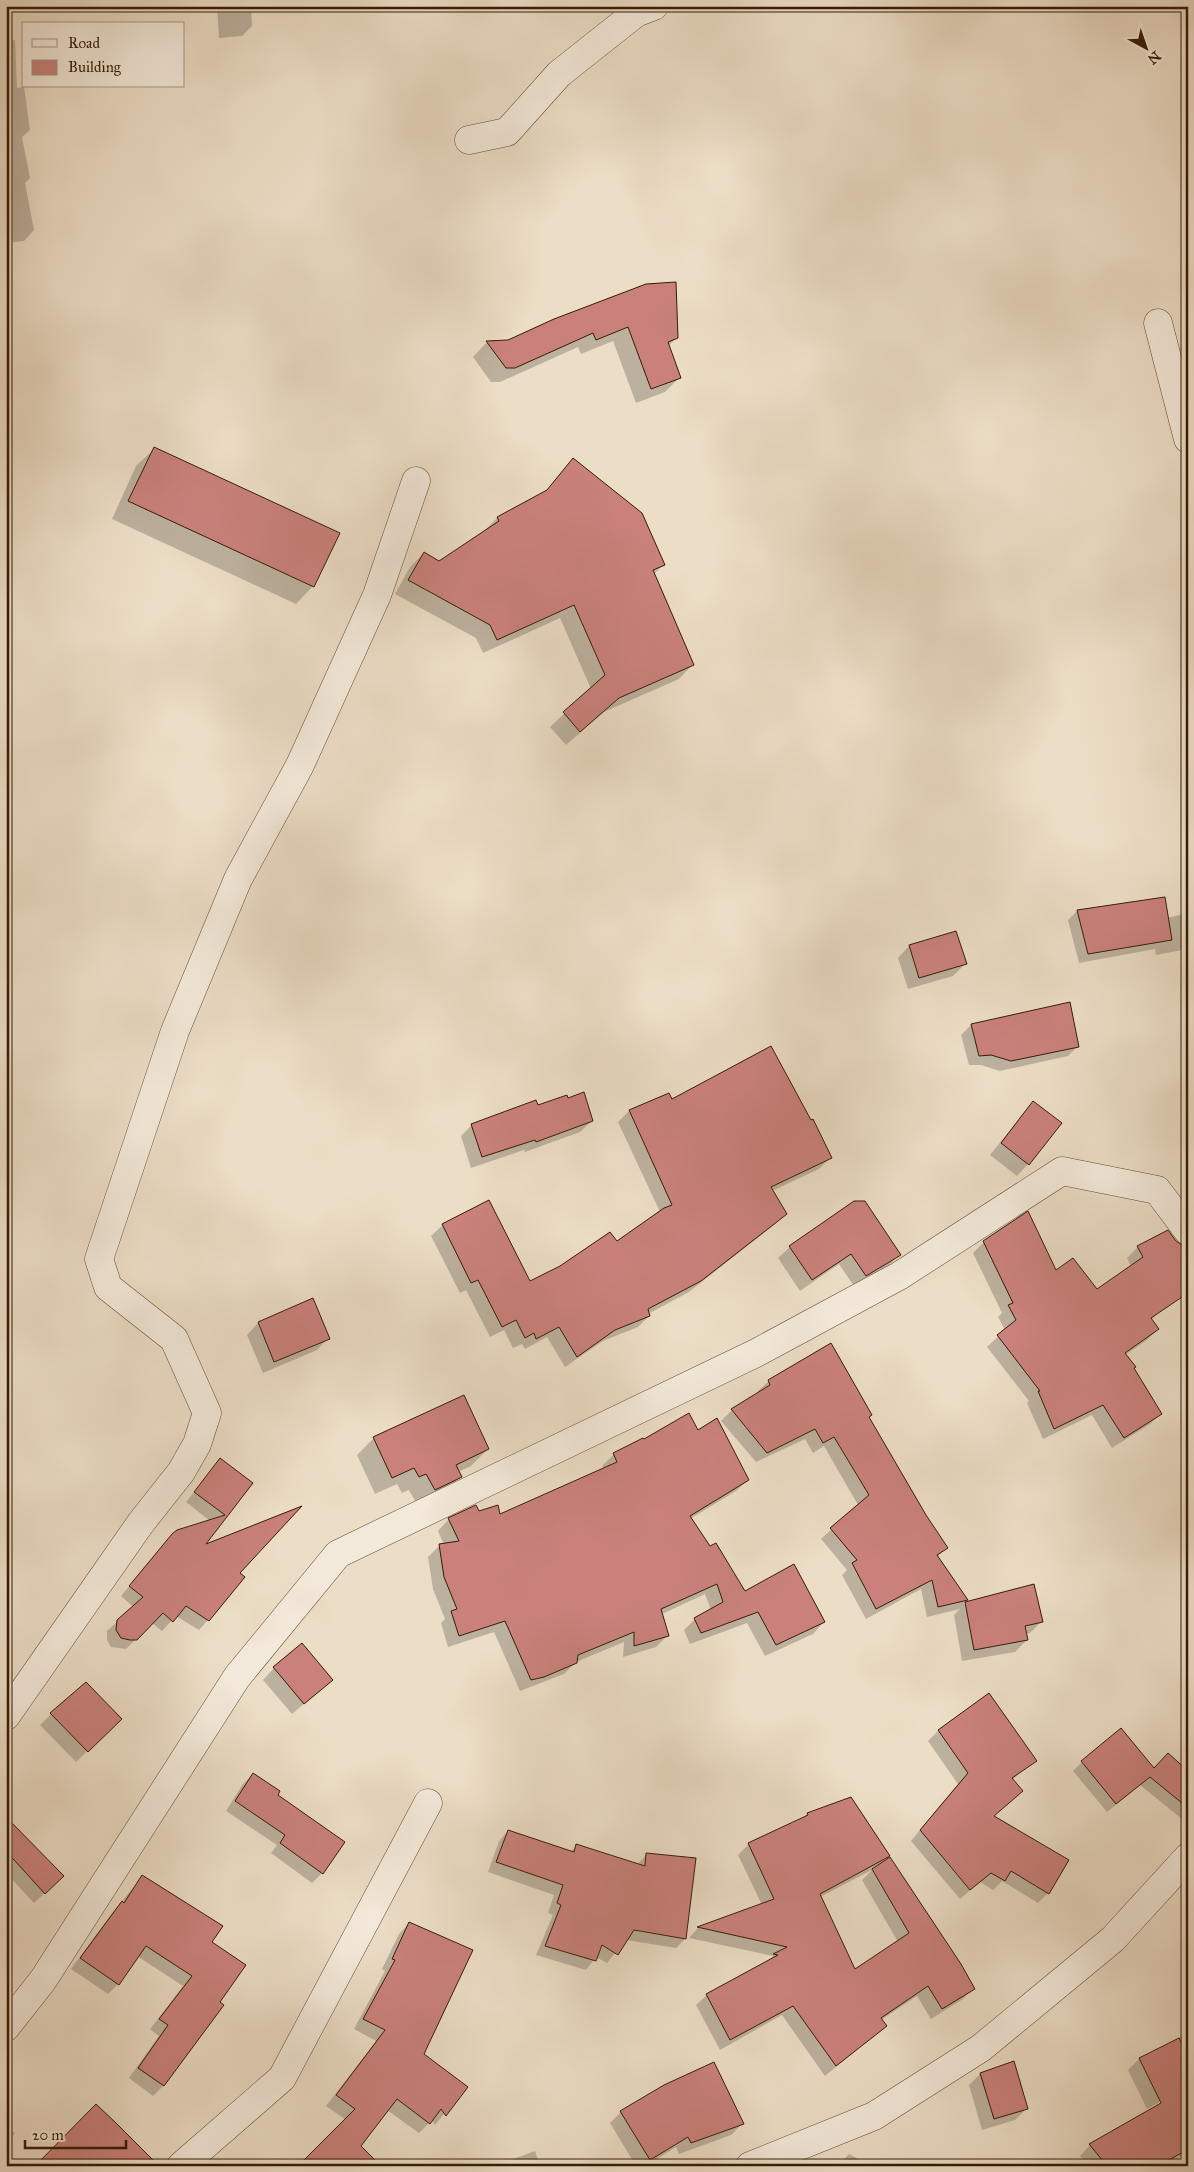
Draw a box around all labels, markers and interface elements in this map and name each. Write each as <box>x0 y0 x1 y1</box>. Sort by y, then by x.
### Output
legend <box>22 22 185 88</box>
north arrow <box>1122 22 1172 72</box>
text: Road <box>68 34 100 52</box>
text: N <box>1144 47 1164 68</box>
text: Building <box>68 58 122 76</box>
scale bar <box>25 2117 126 2149</box>
text: 20 m <box>32 2126 64 2144</box>

